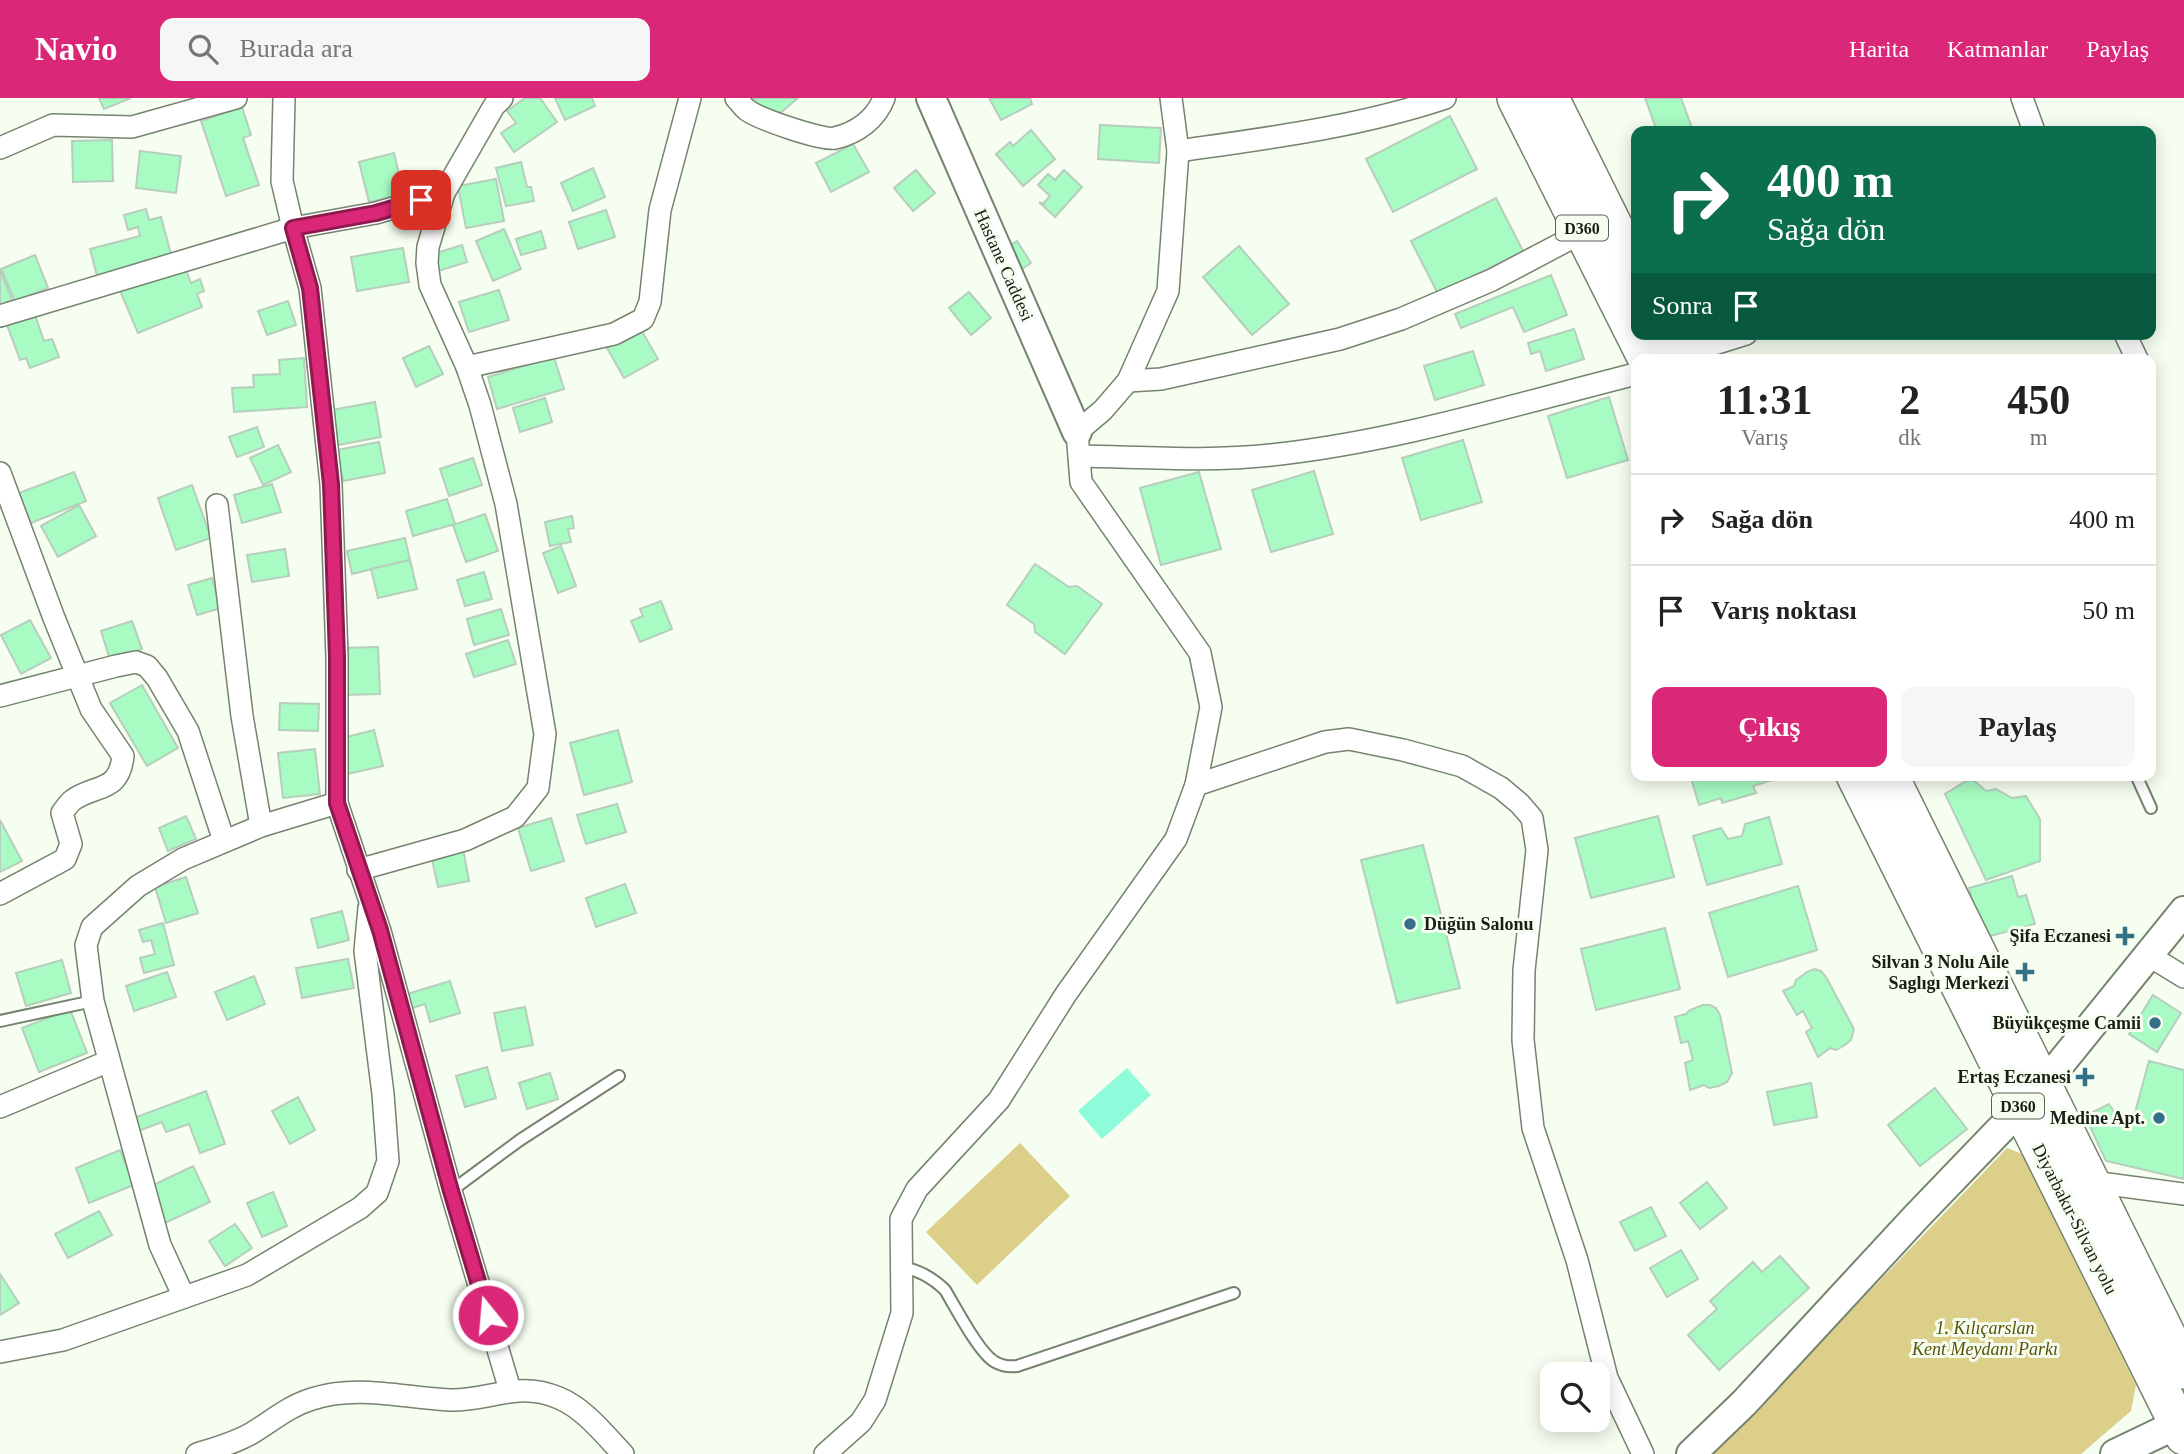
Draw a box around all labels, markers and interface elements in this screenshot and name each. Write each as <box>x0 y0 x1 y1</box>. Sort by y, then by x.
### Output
search box <box>160 18 650 81</box>
icon: search <box>184 30 222 68</box>
text: Navio <box>35 31 118 67</box>
text: Burada ara <box>240 34 353 63</box>
text: Harita <box>1849 36 1909 62</box>
text: Katmanlar <box>1947 36 2048 62</box>
text: Paylaş <box>2086 36 2149 62</box>
text: 400 m <box>1767 153 1894 208</box>
icon: right <box>1652 154 1743 245</box>
pin <box>391 170 451 230</box>
icon: arrive <box>402 181 440 219</box>
street label: Hastane Caddesi <box>970 206 1038 324</box>
text: Sağa dön <box>1767 211 1885 247</box>
road number: D360 <box>1556 216 1608 240</box>
icon: arrive <box>1727 287 1765 325</box>
text: Sonra <box>1652 291 1713 320</box>
text: 11:31 <box>1717 377 1813 423</box>
text: 2 <box>1899 377 1920 423</box>
text: 450 <box>2007 377 2070 423</box>
text: Varış <box>1741 425 1788 450</box>
text: dk <box>1898 425 1921 450</box>
text: m <box>2030 425 2048 450</box>
icon: right <box>1652 501 1690 539</box>
text: Sağa dön <box>1711 505 1813 534</box>
text: 400 m <box>2069 505 2135 534</box>
icon: arrive <box>1652 592 1690 630</box>
text: Varış noktası <box>1711 596 1857 625</box>
text: 50 m <box>2082 596 2135 625</box>
button: Çıkış <box>1652 687 1887 767</box>
button: Paylaş <box>1901 687 2135 767</box>
place label: Düğün Salonu <box>1424 914 1534 934</box>
marker: Düğün Salonu <box>1402 916 1418 932</box>
place label: Şifa Eczanesi <box>2010 926 2111 946</box>
marker: Şifa Eczanesi <box>2117 928 2133 944</box>
place label: Silvan 3 Nolu Aile Saglıgı Merkezi <box>1871 952 2009 993</box>
marker: Silvan 3 Nolu Aile Saglıgı Merkezi <box>2015 962 2035 982</box>
place label: Büyükçeşme Camii <box>1993 1013 2141 1033</box>
marker: Büyükçeşme Camii <box>2147 1015 2163 1031</box>
place label: Ertaş Eczanesi <box>1958 1067 2071 1087</box>
marker: Ertaş Eczanesi <box>2077 1069 2093 1085</box>
road number: D360 <box>1992 1094 2044 1118</box>
place label: Medine Apt. <box>2050 1108 2145 1128</box>
marker: Medine Apt. <box>2151 1110 2167 1126</box>
street label: Diyarbakır-Silvan yolu <box>2028 1140 2122 1298</box>
position arrow <box>451 1278 525 1352</box>
park label: 1. Kılıçarslan Kent Meydanı Parkı <box>1911 1318 2058 1359</box>
map controls <box>1540 1362 1610 1432</box>
button: search <box>1540 1362 1610 1432</box>

